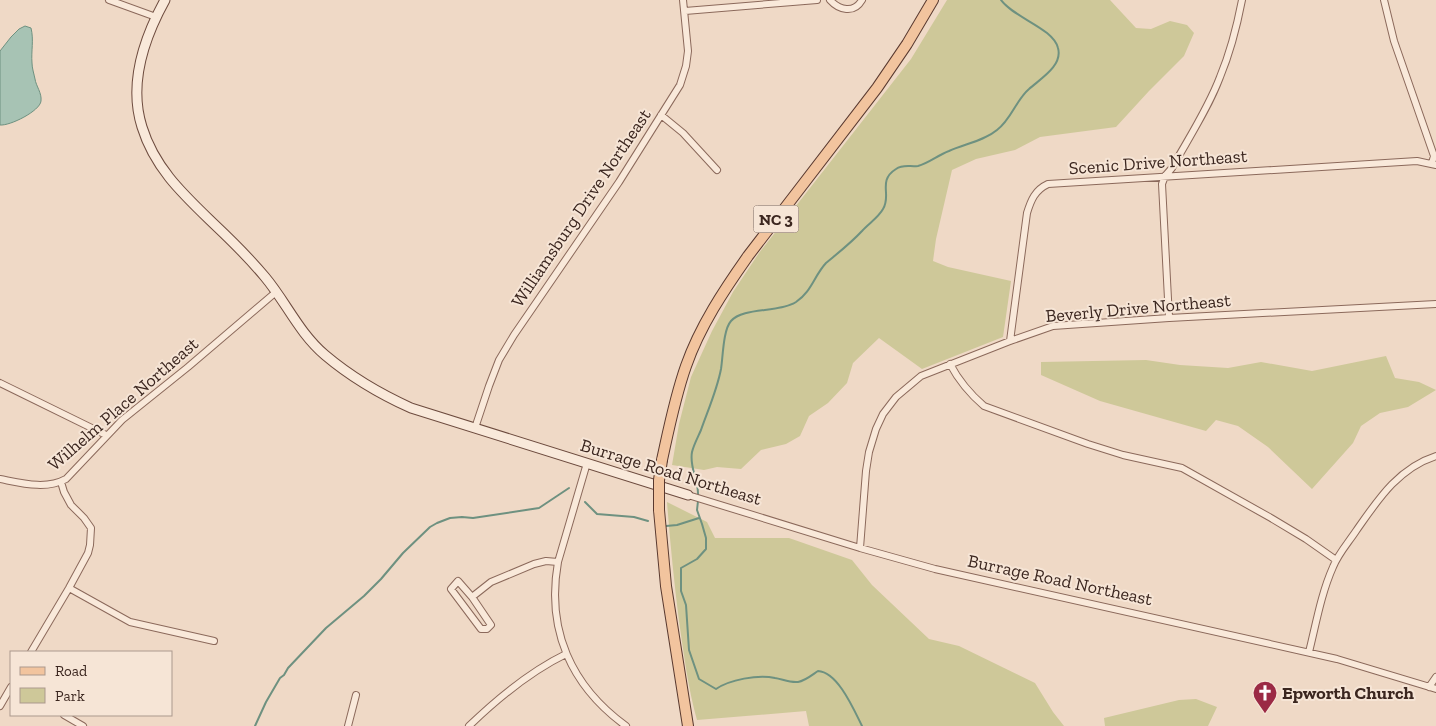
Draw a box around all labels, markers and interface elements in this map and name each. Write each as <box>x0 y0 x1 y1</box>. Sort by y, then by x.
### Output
street label: Williamsburg Drive Northeast <box>506 105 656 311</box>
street label: Scenic Drive Northeast <box>1068 145 1248 179</box>
road number: NC 3 <box>754 205 798 232</box>
street label: Beverly Drive Northeast <box>1045 289 1232 327</box>
street label: Wilhelm Place Northeast <box>43 332 203 475</box>
street label: Burrage Road Northeast <box>578 434 764 510</box>
street label: Burrage Road Northeast <box>966 550 1155 610</box>
legend <box>10 651 172 716</box>
text: Road <box>55 662 88 680</box>
church icon: Epworth Church <box>1252 680 1278 714</box>
place label: Epworth Church <box>1282 682 1415 704</box>
text: Park <box>55 687 85 705</box>

